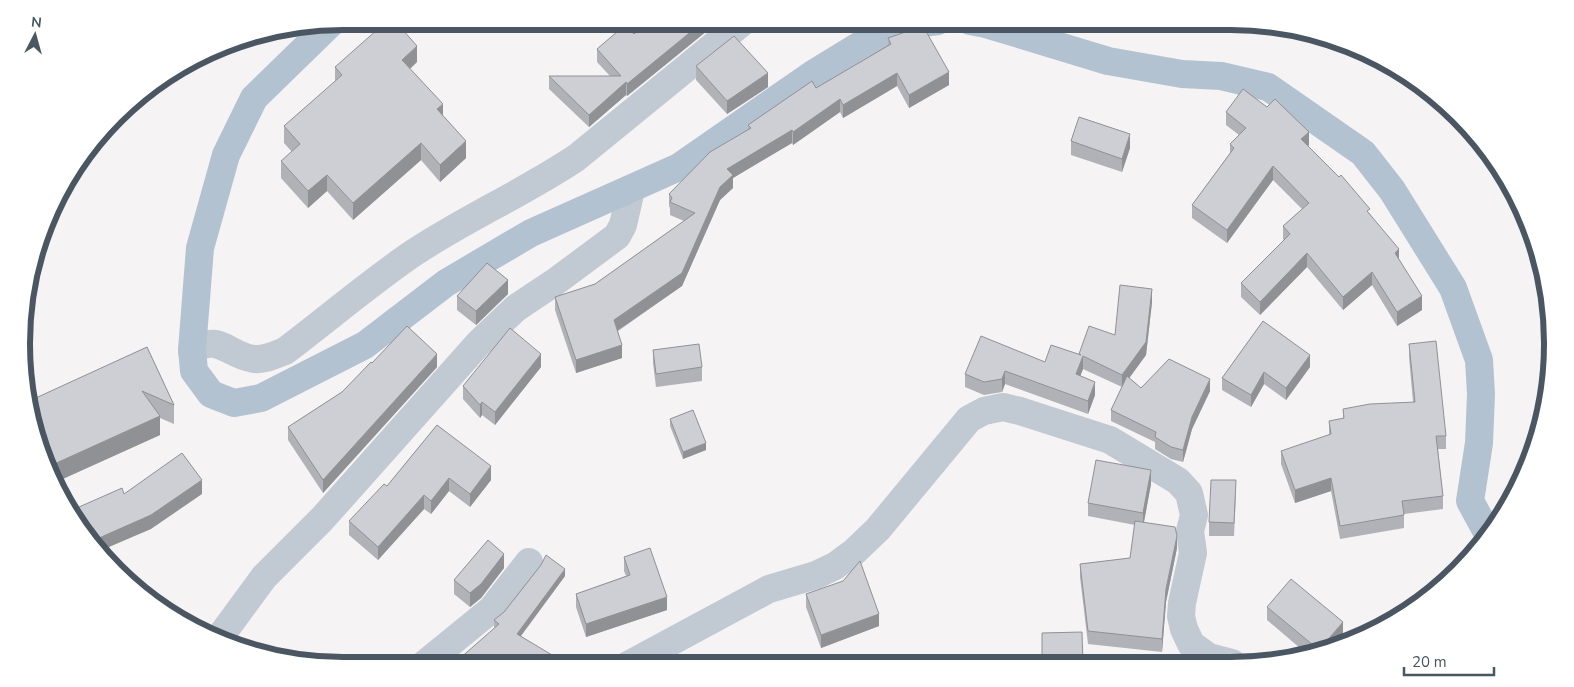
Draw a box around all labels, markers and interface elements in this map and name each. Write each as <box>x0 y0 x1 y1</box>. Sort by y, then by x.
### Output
north arrow <box>10 10 60 60</box>
text: N <box>30 13 43 33</box>
scale bar <box>1404 644 1494 676</box>
text: 20 m <box>1412 652 1447 672</box>

